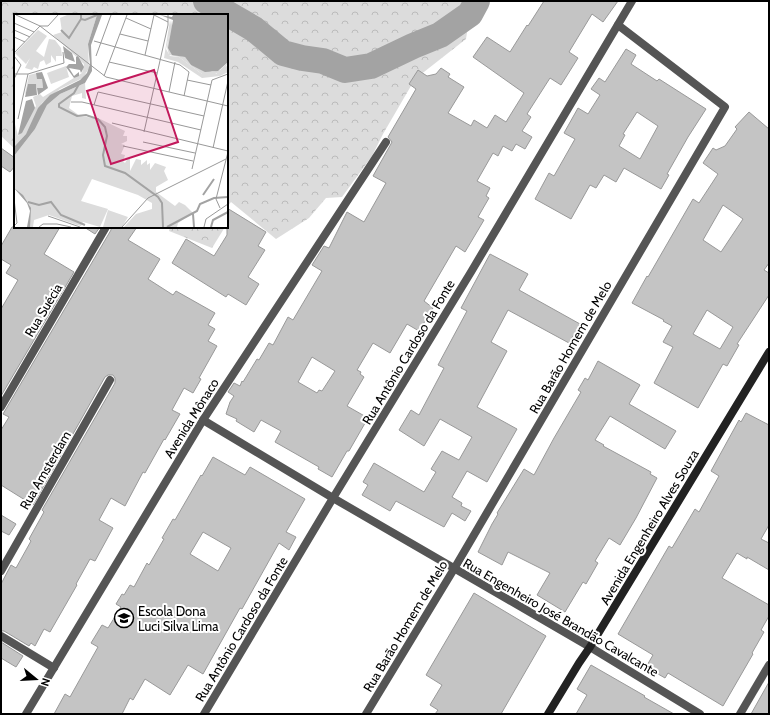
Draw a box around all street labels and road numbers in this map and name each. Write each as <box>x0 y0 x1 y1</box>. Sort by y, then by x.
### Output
street label: Rua Antônio Cardoso da Fonte <box>358 276 458 427</box>
street label: Rua Barão Homem de Melo <box>525 278 615 416</box>
street label: Rua Suécia <box>21 280 66 340</box>
street label: Avenida Mônaco <box>160 375 222 461</box>
street label: Rua Amsterdam <box>16 428 74 512</box>
street label: Avenida Engenheiro Alves Souza <box>596 446 702 607</box>
street label: Rua Antônio Cardoso da Fonte <box>191 553 291 704</box>
street label: Rua Engenheiro José Brandão Cavalcante <box>461 554 662 680</box>
street label: Rua Barão Homem de Melo <box>359 557 451 695</box>

